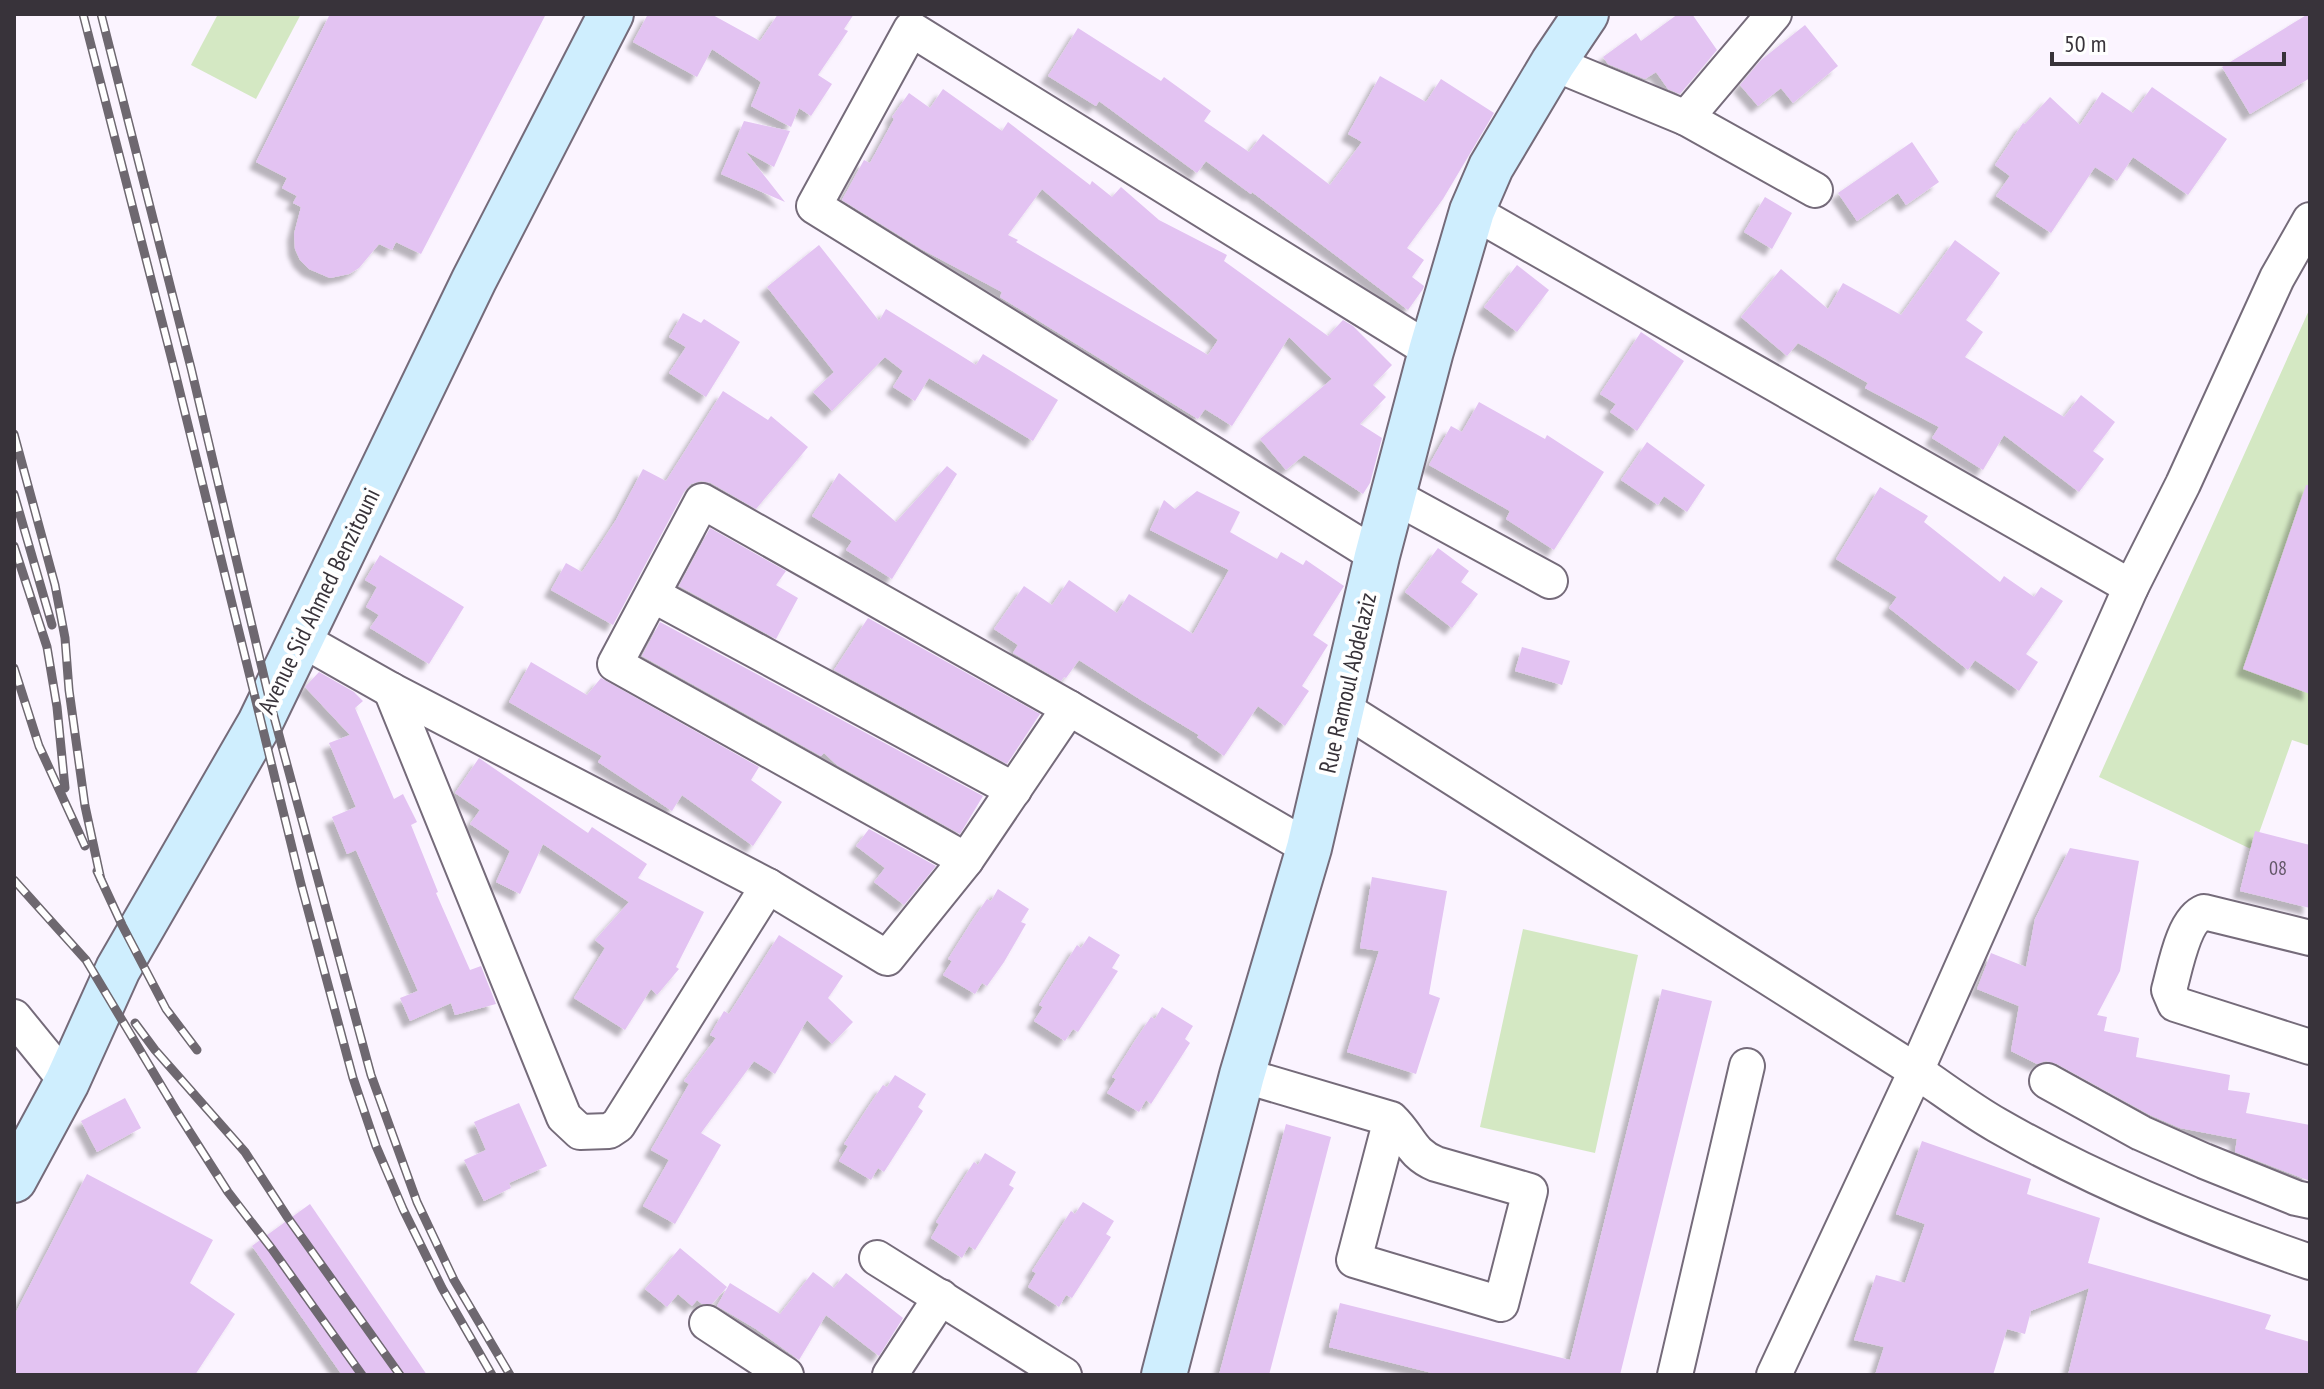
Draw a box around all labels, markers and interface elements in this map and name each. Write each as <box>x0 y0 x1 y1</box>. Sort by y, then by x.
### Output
scale bar <box>2052 16 2284 66</box>
text: 50 m <box>2064 28 2106 59</box>
street label: Avenue Sid Ahmed Benzitouni <box>250 483 387 719</box>
street label: Rue Ramoul Abdelaziz <box>1312 590 1383 776</box>
house number: 08 <box>2269 855 2287 881</box>

